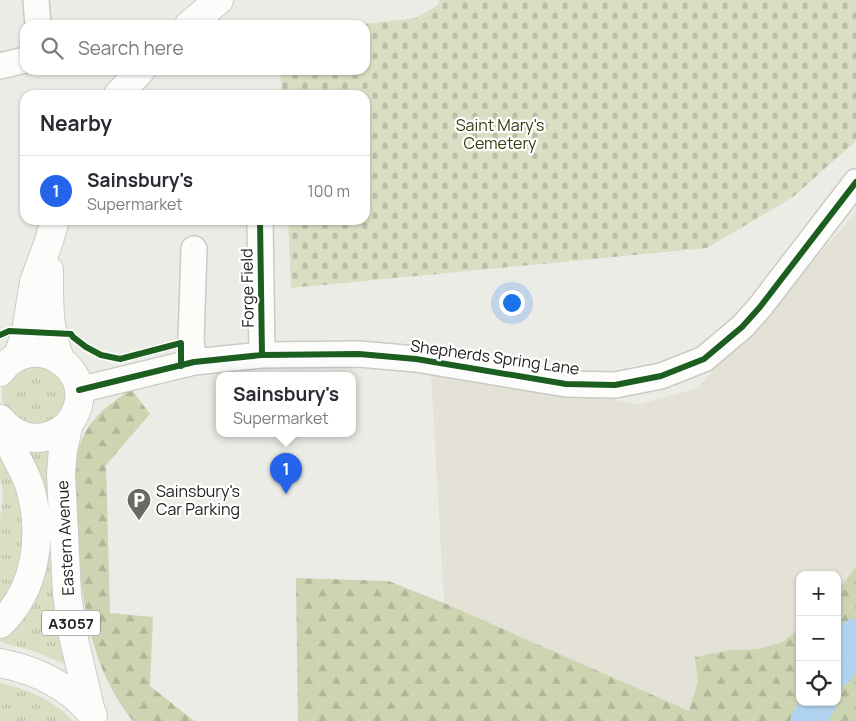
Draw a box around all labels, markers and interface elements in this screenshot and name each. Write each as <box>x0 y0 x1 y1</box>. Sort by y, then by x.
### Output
search box <box>20 20 370 75</box>
icon: search <box>38 34 66 62</box>
text: Search here <box>78 35 184 61</box>
text: Nearby <box>40 109 112 137</box>
park label: Saint Mary's Cemetery <box>456 114 544 154</box>
text: Sainsbury's <box>87 167 193 193</box>
text: 1 <box>52 180 60 202</box>
text: 100 m <box>307 180 350 202</box>
text: Supermarket <box>87 193 183 215</box>
street label: Forge Field <box>235 248 259 328</box>
your location <box>499 290 525 316</box>
street label: Shepherds Spring Lane <box>409 334 581 380</box>
popup <box>216 372 356 437</box>
text: Sainsbury's <box>233 381 339 407</box>
text: Supermarket <box>233 407 329 429</box>
pin: 1 <box>270 453 302 494</box>
street label: Eastern Avenue <box>51 480 79 596</box>
place label: Sainsbury's Car Parking <box>156 480 240 520</box>
parking icon: Sainsbury's Car Parking <box>126 487 152 521</box>
map controls <box>796 571 841 706</box>
button: + <box>796 571 841 616</box>
road number: A3057 <box>42 610 100 636</box>
button: − <box>796 616 841 661</box>
button: locate <box>796 661 841 706</box>

